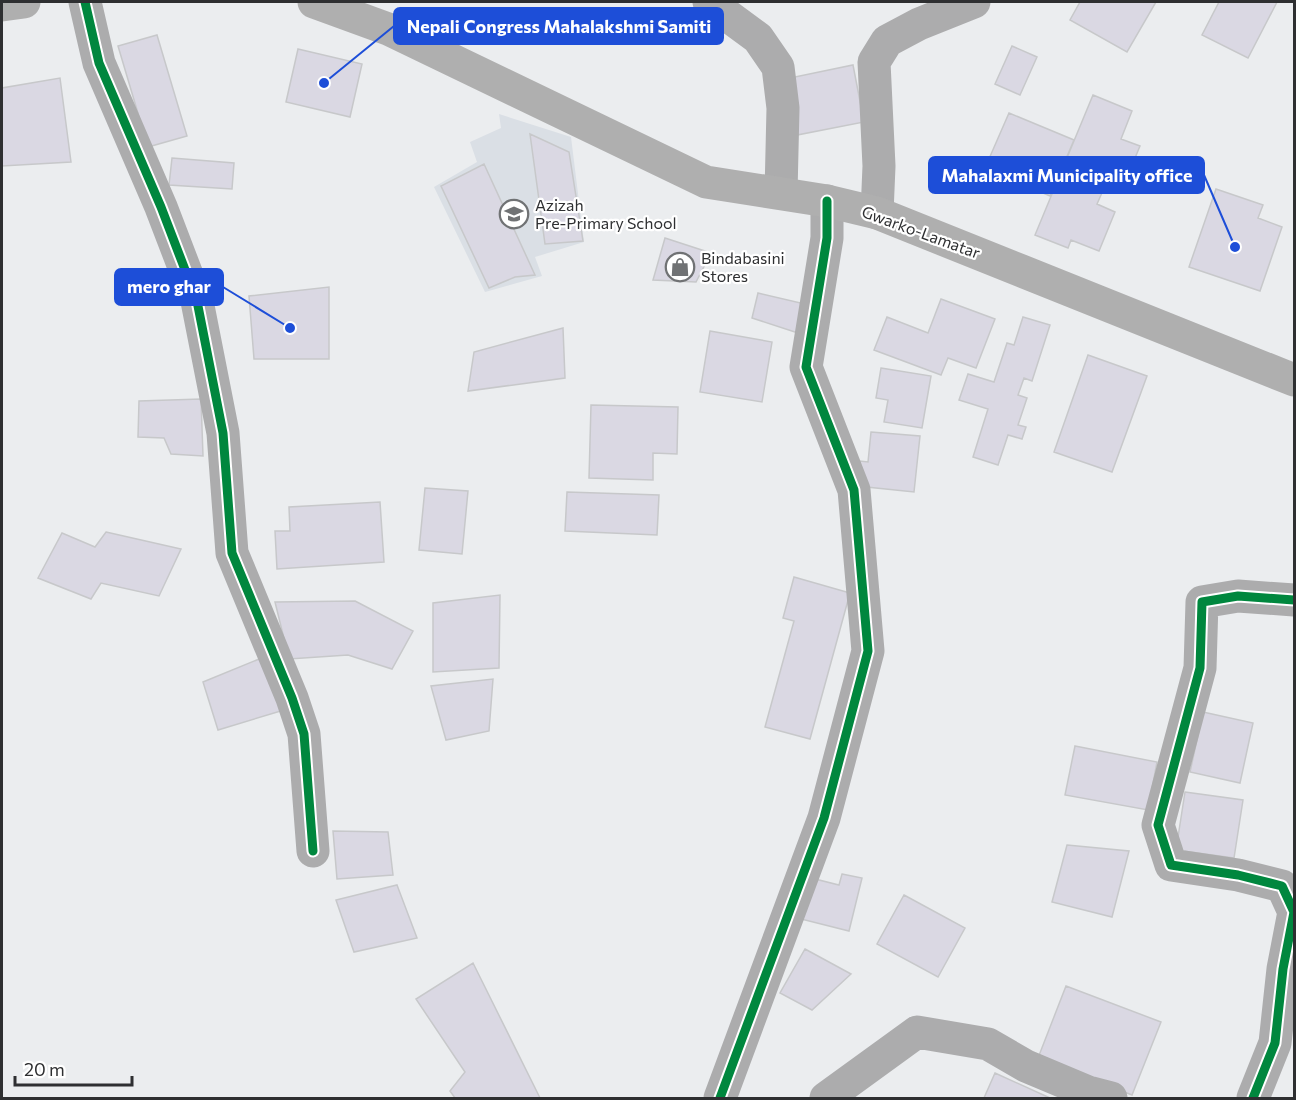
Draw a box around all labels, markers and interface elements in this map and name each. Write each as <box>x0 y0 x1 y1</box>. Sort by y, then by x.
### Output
callout: Nepali Congress Mahalakshmi Samiti <box>394 8 723 44</box>
text: Nepali Congress Mahalakshmi Samiti <box>407 15 711 37</box>
callout: Mahalaxmi Municipality office <box>929 157 1204 193</box>
text: Mahalaxmi Municipality office <box>941 164 1193 186</box>
place label: Azizah Pre-Primary School <box>535 195 677 232</box>
school or university icon: Azizah Pre-Primary School <box>498 198 530 230</box>
street label: Gwarko-Lamatar <box>859 201 984 262</box>
place label: Bindabasini Stores <box>701 248 785 285</box>
shop icon: Bindabasini Stores <box>664 251 696 283</box>
callout: mero ghar <box>115 269 223 305</box>
text: mero ghar <box>127 275 211 297</box>
scale bar <box>15 1049 132 1087</box>
text: 20 m <box>24 1058 65 1080</box>

